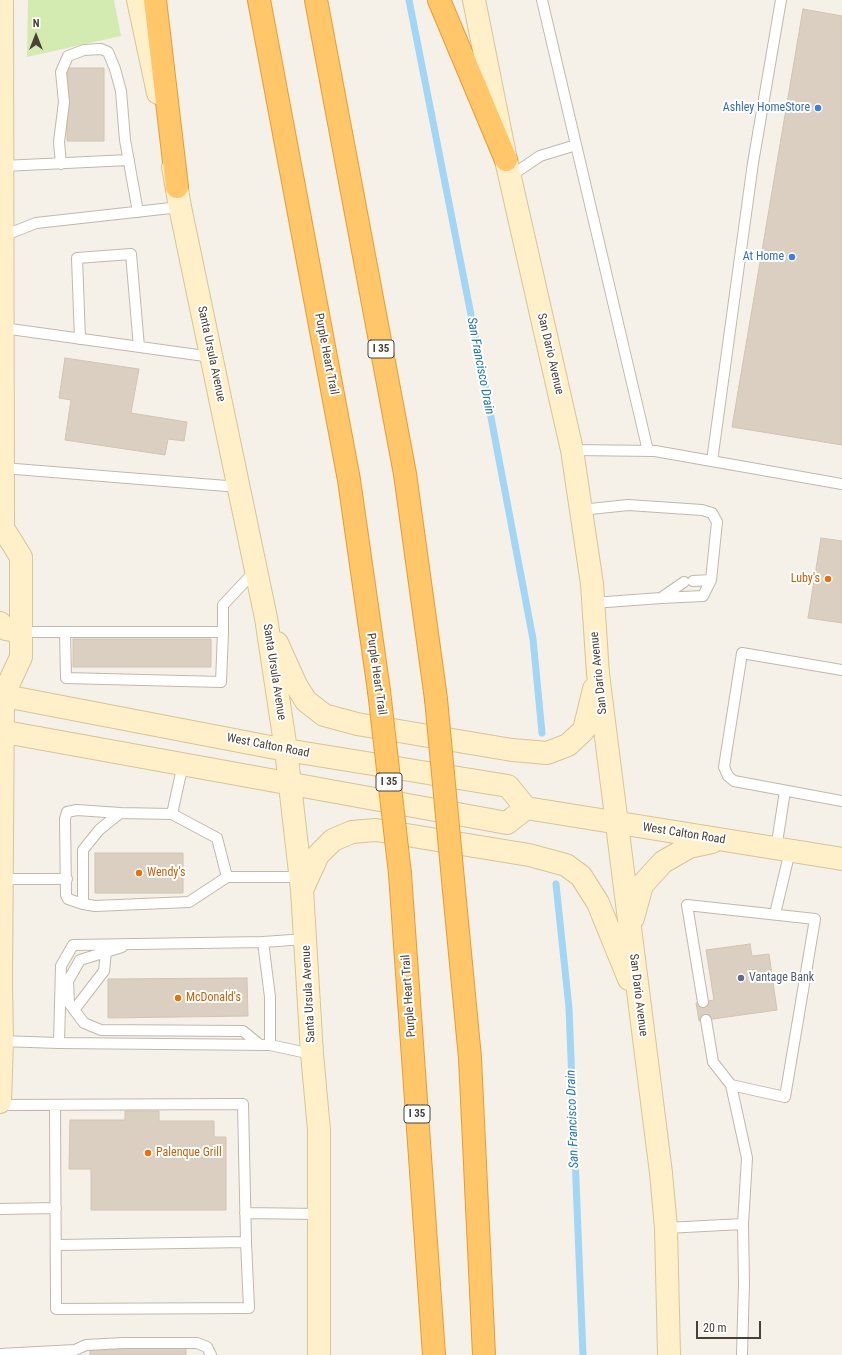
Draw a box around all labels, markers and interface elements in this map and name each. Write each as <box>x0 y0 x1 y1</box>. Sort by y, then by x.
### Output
north arrow <box>16 16 56 56</box>
text: N <box>33 17 39 30</box>
place label: Ashley HomeStore <box>723 101 810 115</box>
marker: Ashley HomeStore <box>813 103 823 113</box>
place label: At Home <box>743 250 784 264</box>
marker: At Home <box>787 252 797 262</box>
street label: Santa Ursula Avenue <box>194 305 228 403</box>
street label: Purple Heart Trail <box>311 312 341 396</box>
street label: San Dario Avenue <box>534 312 566 396</box>
water label: San Francisco Drain <box>463 316 497 416</box>
road number: I 35 <box>368 340 394 358</box>
place label: Luby's <box>791 572 820 586</box>
marker: Luby's <box>823 574 833 584</box>
street label: Santa Ursula Avenue <box>259 623 289 721</box>
street label: San Dario Avenue <box>588 631 610 715</box>
street label: Purple Heart Trail <box>363 632 389 716</box>
street label: West Calton Road <box>226 731 310 761</box>
road number: I 35 <box>376 773 402 791</box>
street label: West Calton Road <box>641 820 727 848</box>
place label: Wendy's <box>147 866 186 880</box>
marker: Wendy's <box>134 868 144 878</box>
street label: Santa Ursula Avenue <box>299 945 319 1043</box>
street label: San Dario Avenue <box>626 953 650 1037</box>
street label: Purple Heart Trail <box>399 954 419 1038</box>
place label: Vantage Bank <box>749 971 814 985</box>
marker: Vantage Bank <box>736 973 746 983</box>
place label: McDonald's <box>186 991 241 1005</box>
marker: McDonald's <box>173 993 183 1003</box>
water label: San Francisco Drain <box>563 1069 583 1169</box>
road number: I 35 <box>404 1105 430 1123</box>
place label: Palenque Grill <box>156 1146 222 1160</box>
marker: Palenque Grill <box>143 1148 153 1158</box>
scale bar <box>698 1313 763 1339</box>
text: 20 m <box>703 1321 727 1335</box>

